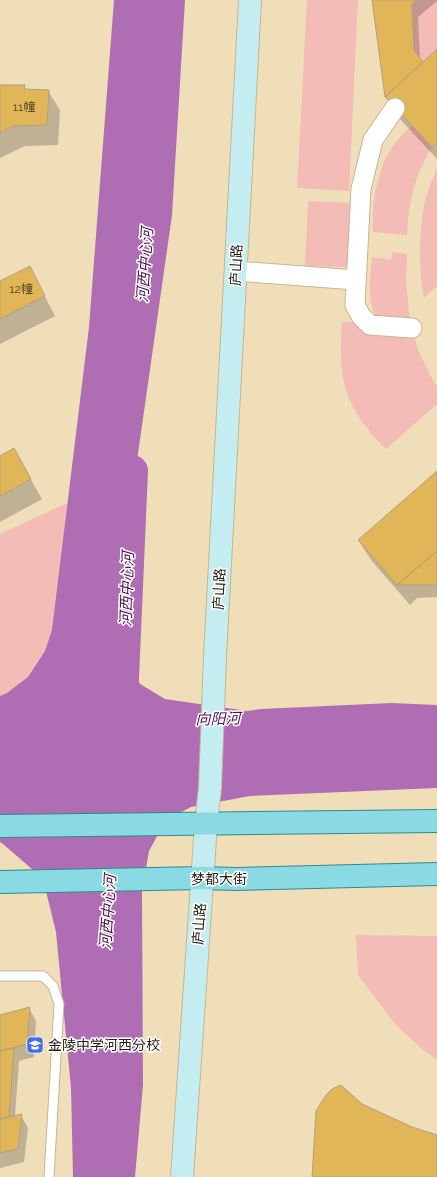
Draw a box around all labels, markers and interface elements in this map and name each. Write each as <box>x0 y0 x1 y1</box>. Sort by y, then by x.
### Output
house number: 11幢 <box>13 100 35 114</box>
water label: 河西中心河 <box>133 224 157 303</box>
street label: 庐山路 <box>227 244 245 286</box>
house number: 12幢 <box>9 282 33 296</box>
water label: 河西中心河 <box>117 548 137 627</box>
street label: 庐山路 <box>210 568 228 610</box>
water label: 向阳河 <box>195 710 244 728</box>
water label: 河西中心河 <box>96 871 120 950</box>
street label: 梦都大街 <box>191 871 247 887</box>
street label: 庐山路 <box>190 902 208 946</box>
school or university icon: 金陵中学河西分校 <box>25 1035 45 1055</box>
place label: 金陵中学河西分校 <box>48 1037 160 1053</box>

